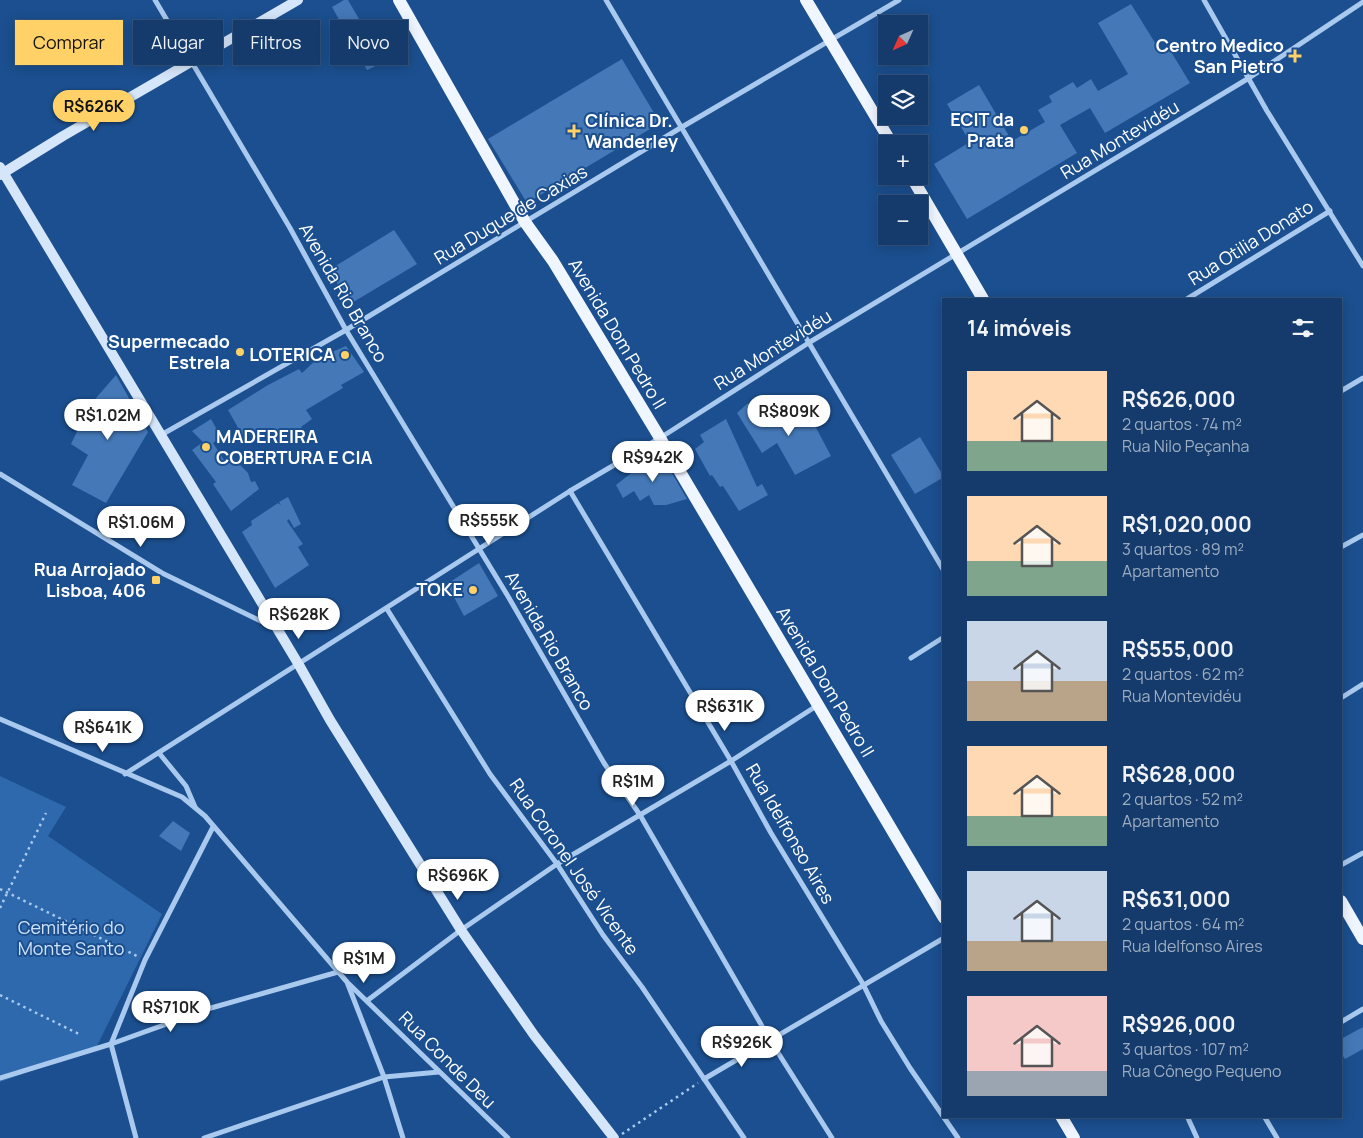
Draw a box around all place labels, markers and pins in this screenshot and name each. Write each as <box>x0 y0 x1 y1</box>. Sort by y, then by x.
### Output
place label: Centro Medico San Pietro <box>1156 33 1284 78</box>
marker: Centro Medico San Pietro <box>1288 49 1302 63</box>
pin: R$626K <box>53 90 135 132</box>
place label: ECIT da Prata <box>950 107 1014 152</box>
place label: Clínica Dr. Wanderley <box>585 108 678 153</box>
marker: Clínica Dr. Wanderley <box>567 124 581 138</box>
marker: ECIT da Prata <box>1018 124 1030 136</box>
place label: Supermecado Estrela <box>108 329 230 374</box>
place label: LOTERICA <box>249 342 335 366</box>
marker: Supermecado Estrela <box>234 346 246 358</box>
marker: LOTERICA <box>339 349 351 361</box>
pin: R$809K <box>748 394 830 437</box>
pin: R$1.02M <box>62 398 154 441</box>
place label: MADEREIRA COBERTURA E CIA <box>216 424 373 469</box>
pin: R$942K <box>612 440 694 483</box>
marker: MADEREIRA COBERTURA E CIA <box>200 441 212 453</box>
pin: R$555K <box>448 504 530 546</box>
pin: R$1.06M <box>95 506 187 548</box>
place label: Rua Arrojado Lisboa, 406 <box>34 557 146 602</box>
marker: Rua Arrojado Lisboa, 406 <box>150 574 162 586</box>
place label: TOKE <box>416 577 463 601</box>
marker: TOKE <box>467 584 479 596</box>
pin: R$628K <box>258 598 340 640</box>
pin: R$631K <box>684 690 766 732</box>
pin: R$641K <box>62 710 144 753</box>
pin: R$1M <box>603 764 663 807</box>
pin: R$696K <box>417 858 499 901</box>
pin: R$1M <box>334 942 394 984</box>
pin: R$710K <box>130 990 212 1033</box>
pin: R$926K <box>701 1026 783 1068</box>

